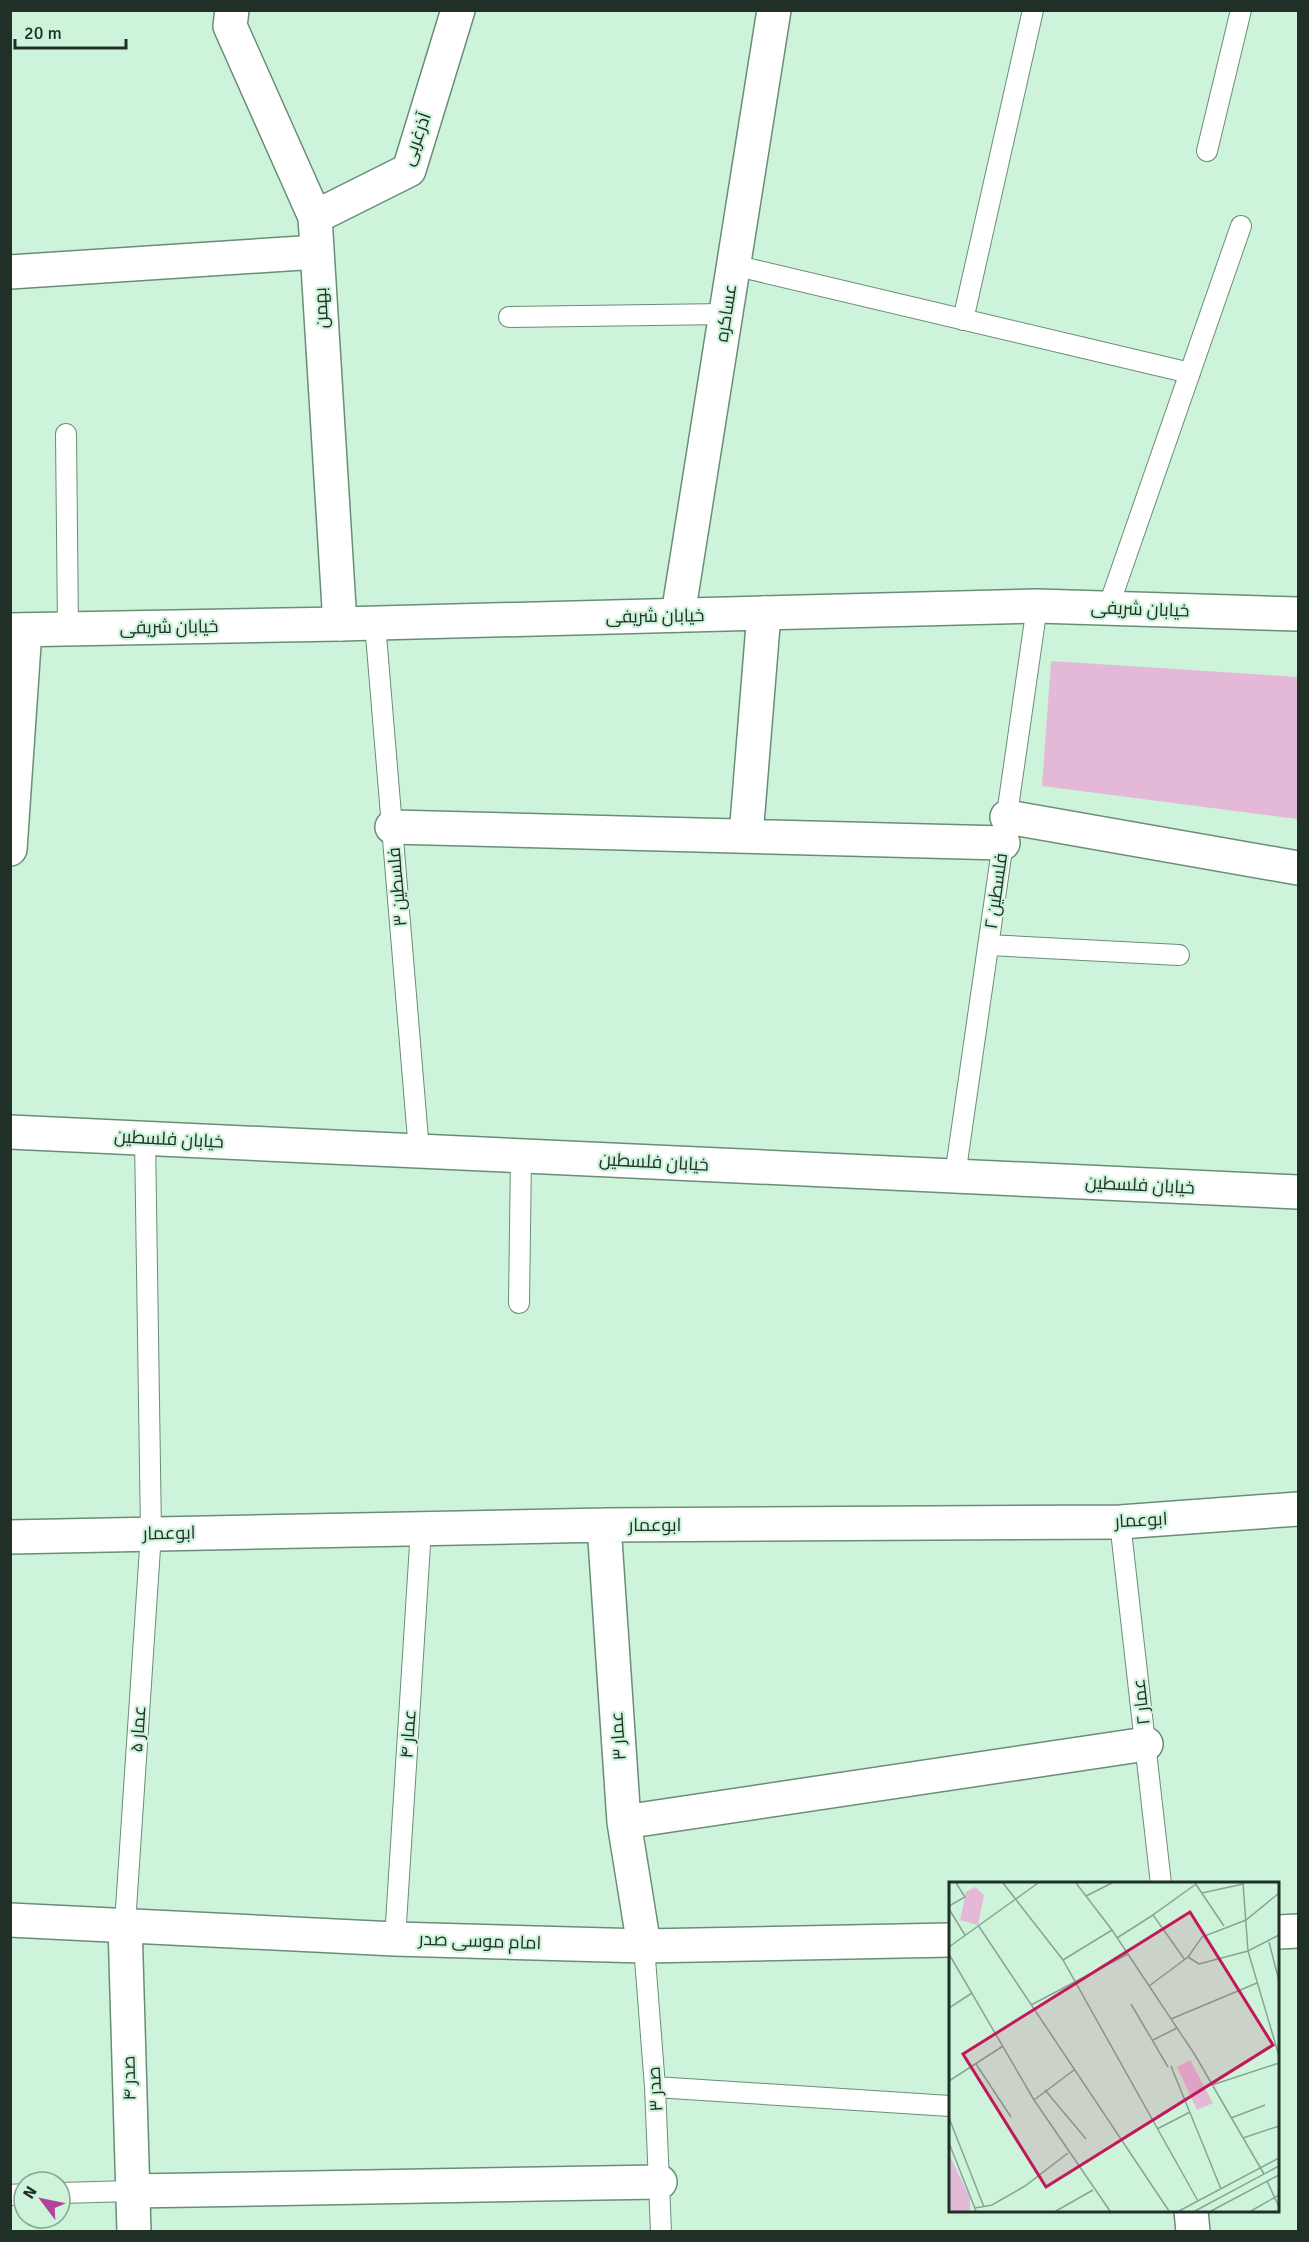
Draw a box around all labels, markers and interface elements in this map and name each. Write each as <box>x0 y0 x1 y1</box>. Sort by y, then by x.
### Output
scale bar <box>15 12 126 50</box>
text: 20 m <box>24 22 62 44</box>
street label: آذرغربی <box>396 109 436 169</box>
street label: عساکره <box>711 282 741 344</box>
street label: بهمن <box>309 287 333 329</box>
street label: خیابان شریفی <box>1090 596 1190 622</box>
street label: خیابان شریفی <box>605 604 705 628</box>
street label: خیابان شریفی <box>119 615 219 639</box>
street label: فلسطین ۳ <box>383 846 411 928</box>
street label: فلسطین ۲ <box>980 851 1012 931</box>
street label: خیابان فلسطین <box>114 1125 224 1153</box>
street label: خیابان فلسطین <box>599 1148 709 1176</box>
street label: خیابان فلسطین <box>1085 1171 1195 1199</box>
street label: ابوعمار <box>1113 1508 1168 1532</box>
street label: ابوعمار <box>628 1514 681 1536</box>
street label: ابوعمار <box>141 1522 196 1544</box>
street label: عمار ۲ <box>1127 1678 1155 1726</box>
street label: عمار ۵ <box>125 1705 151 1753</box>
street label: عمار ۴ <box>395 1709 421 1759</box>
street label: عمار ۳ <box>605 1711 631 1761</box>
inset map <box>949 1882 1279 2212</box>
street label: امام موسی صدر <box>417 1928 542 1955</box>
street label: صدر ۴ <box>118 2055 140 2101</box>
street label: صدر ۳ <box>642 2066 668 2112</box>
north arrow <box>12 2170 72 2230</box>
text: N <box>19 2183 42 2203</box>

